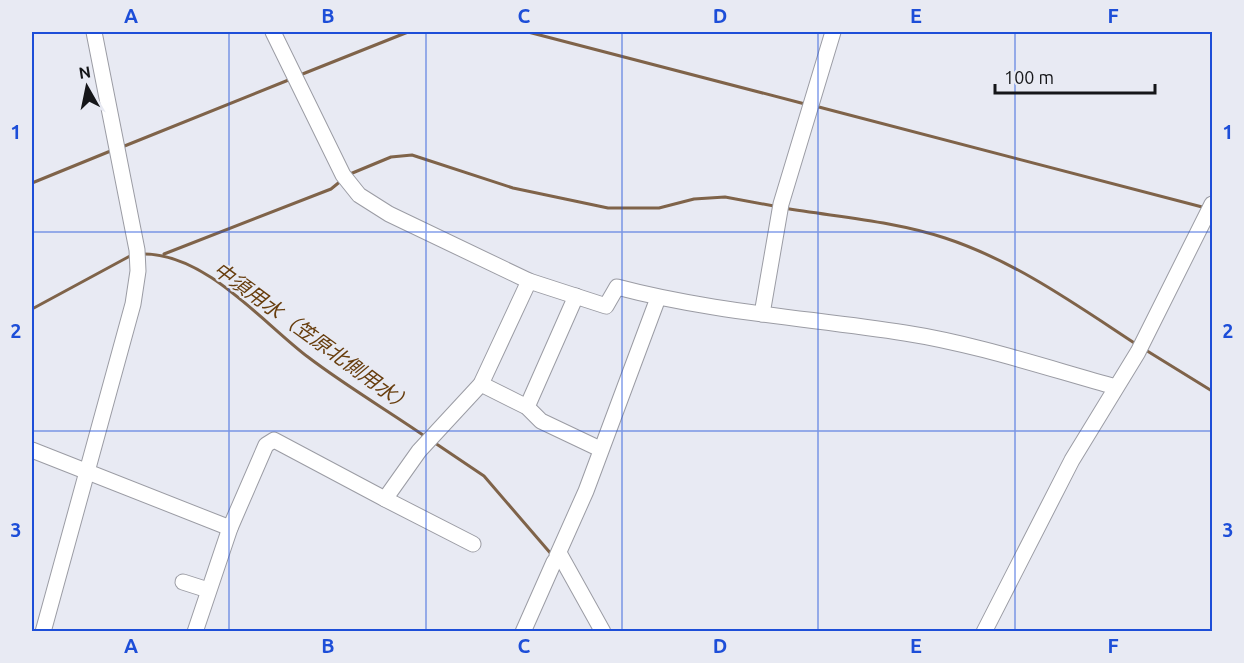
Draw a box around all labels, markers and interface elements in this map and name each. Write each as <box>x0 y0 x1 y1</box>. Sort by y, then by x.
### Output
text: A <box>124 4 138 27</box>
text: B <box>321 4 335 27</box>
text: C <box>518 4 531 27</box>
text: D <box>713 4 727 27</box>
text: E <box>910 4 922 27</box>
text: F <box>1107 4 1119 27</box>
north arrow <box>57 57 117 117</box>
scale bar <box>995 57 1156 95</box>
text: N <box>77 62 92 82</box>
text: 100 m <box>1004 67 1054 87</box>
text: 1 <box>10 120 22 143</box>
text: 1 <box>1222 120 1234 143</box>
water label: 中須用水（笠原北側用水） <box>209 257 417 416</box>
text: 2 <box>10 319 22 342</box>
text: 2 <box>1222 319 1234 342</box>
text: 3 <box>10 518 22 541</box>
text: 3 <box>1222 518 1234 541</box>
text: A <box>124 634 138 657</box>
text: B <box>321 634 335 657</box>
text: C <box>518 634 531 657</box>
text: D <box>713 634 727 657</box>
text: E <box>910 634 922 657</box>
text: F <box>1107 634 1119 657</box>

